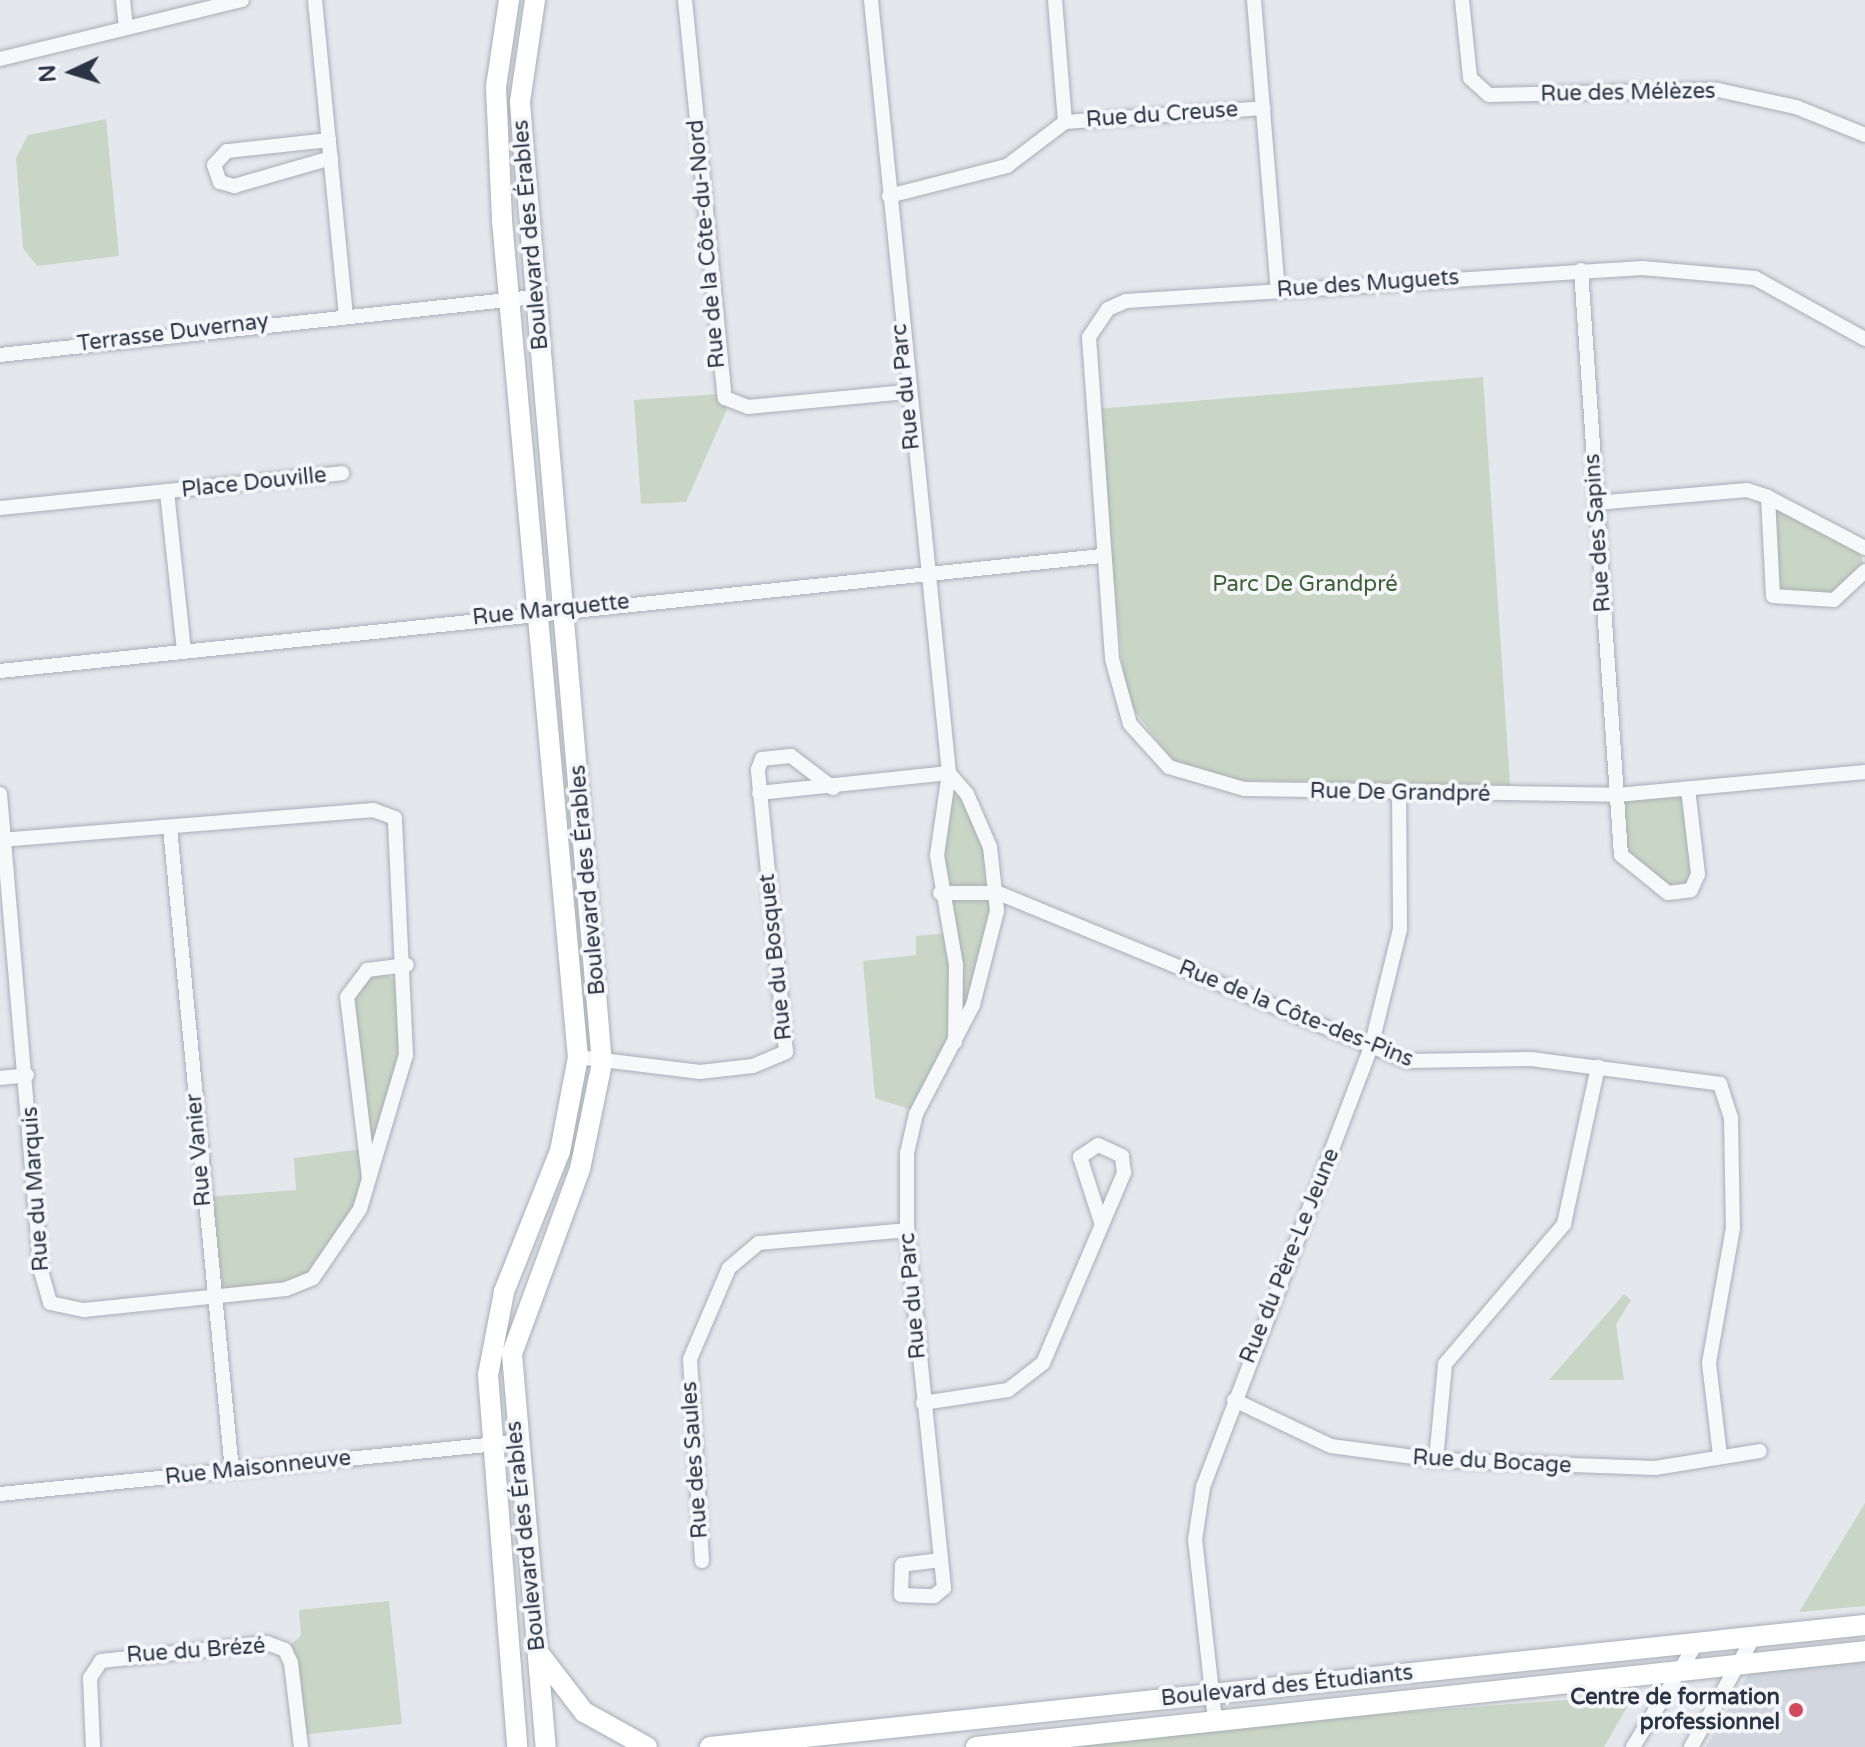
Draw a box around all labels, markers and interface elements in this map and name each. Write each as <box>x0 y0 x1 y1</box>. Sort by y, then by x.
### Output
north arrow <box>32 32 112 112</box>
text: N <box>34 64 62 83</box>
street label: Rue des Mélèzes <box>1540 78 1716 108</box>
street label: Rue du Creuse <box>1085 97 1239 133</box>
street label: Rue de la Côte-du-Nord <box>683 118 731 370</box>
street label: Boulevard des Érables <box>508 119 554 351</box>
street label: Rue des Muguets <box>1276 264 1460 304</box>
street label: Terrasse Duvernay <box>76 308 270 358</box>
street label: Rue du Parc <box>886 323 926 451</box>
street label: Rue des Sapins <box>1579 453 1617 613</box>
street label: Place Douville <box>180 462 328 504</box>
park label: Parc De Grandpré <box>1212 572 1398 598</box>
street label: Rue Marquette <box>471 589 631 631</box>
street label: Boulevard des Érables <box>565 764 611 996</box>
street label: Rue De Grandpré <box>1309 778 1491 808</box>
street label: Rue du Bosquet <box>754 872 798 1042</box>
street label: Rue de la Côte-des-Pins <box>1175 955 1417 1073</box>
street label: Rue Vanier <box>181 1092 217 1208</box>
street label: Rue du Marquis <box>17 1106 55 1272</box>
street label: Rue du Père-Le Jeune <box>1235 1145 1345 1367</box>
street label: Rue du Parc <box>894 1232 932 1360</box>
street label: Rue des Saules <box>676 1380 714 1540</box>
street label: Boulevard des Érables <box>501 1420 551 1652</box>
street label: Rue Maisonneuve <box>164 1445 352 1491</box>
street label: Rue du Bocage <box>1412 1445 1572 1479</box>
street label: Rue du Brézé <box>126 1633 266 1669</box>
street label: Boulevard des Étudiants <box>1160 1660 1414 1712</box>
place label: Centre de formation professionnel <box>1570 1684 1780 1736</box>
marker: Centre de formation professionnel <box>1787 1701 1805 1719</box>

